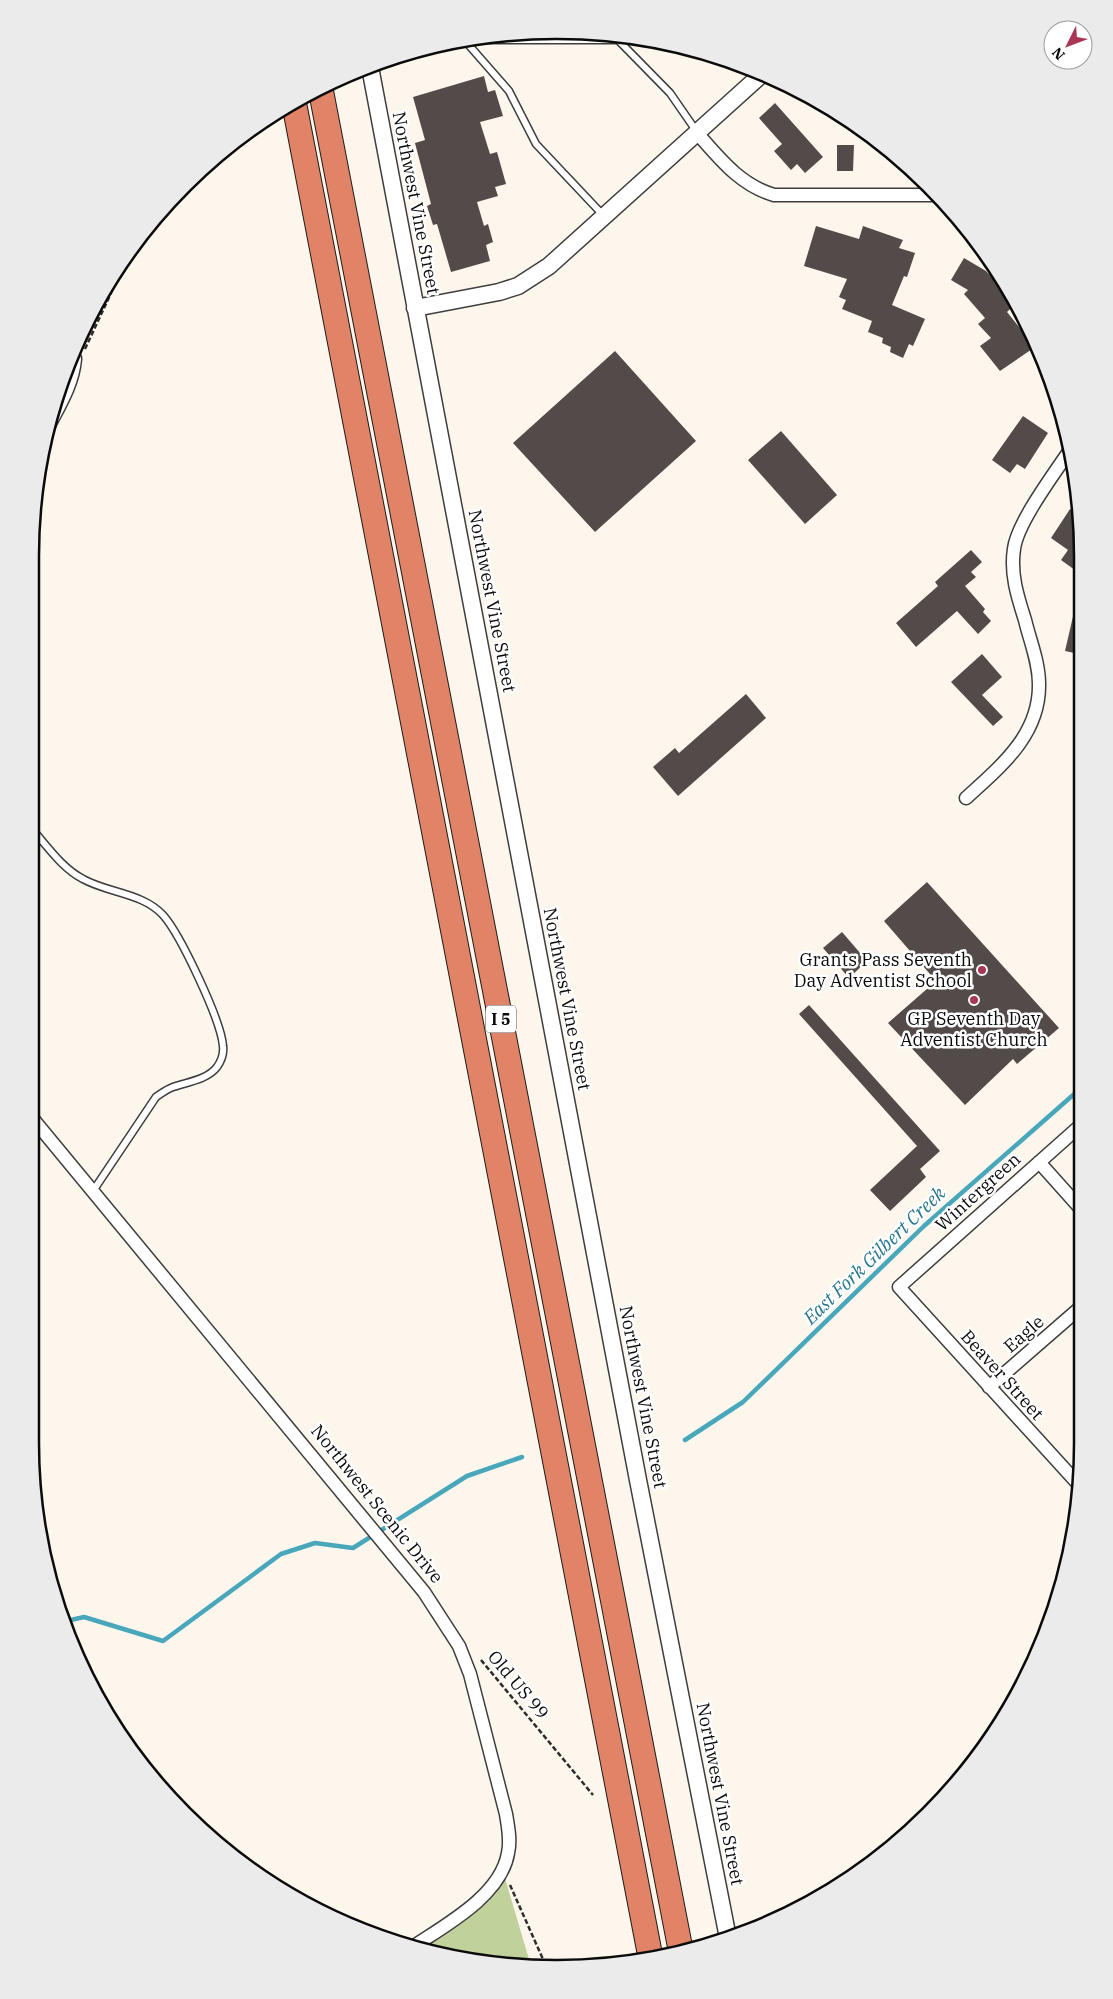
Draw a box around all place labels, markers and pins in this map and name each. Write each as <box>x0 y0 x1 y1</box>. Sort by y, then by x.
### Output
place label: Grants Pass Seventh Day Adventist School <box>794 948 972 992</box>
marker: Grants Pass Seventh Day Adventist School <box>976 964 988 976</box>
marker: GP Seventh Day Adventist Church <box>968 994 980 1006</box>
place label: GP Seventh Day Adventist Church <box>900 1007 1048 1051</box>

